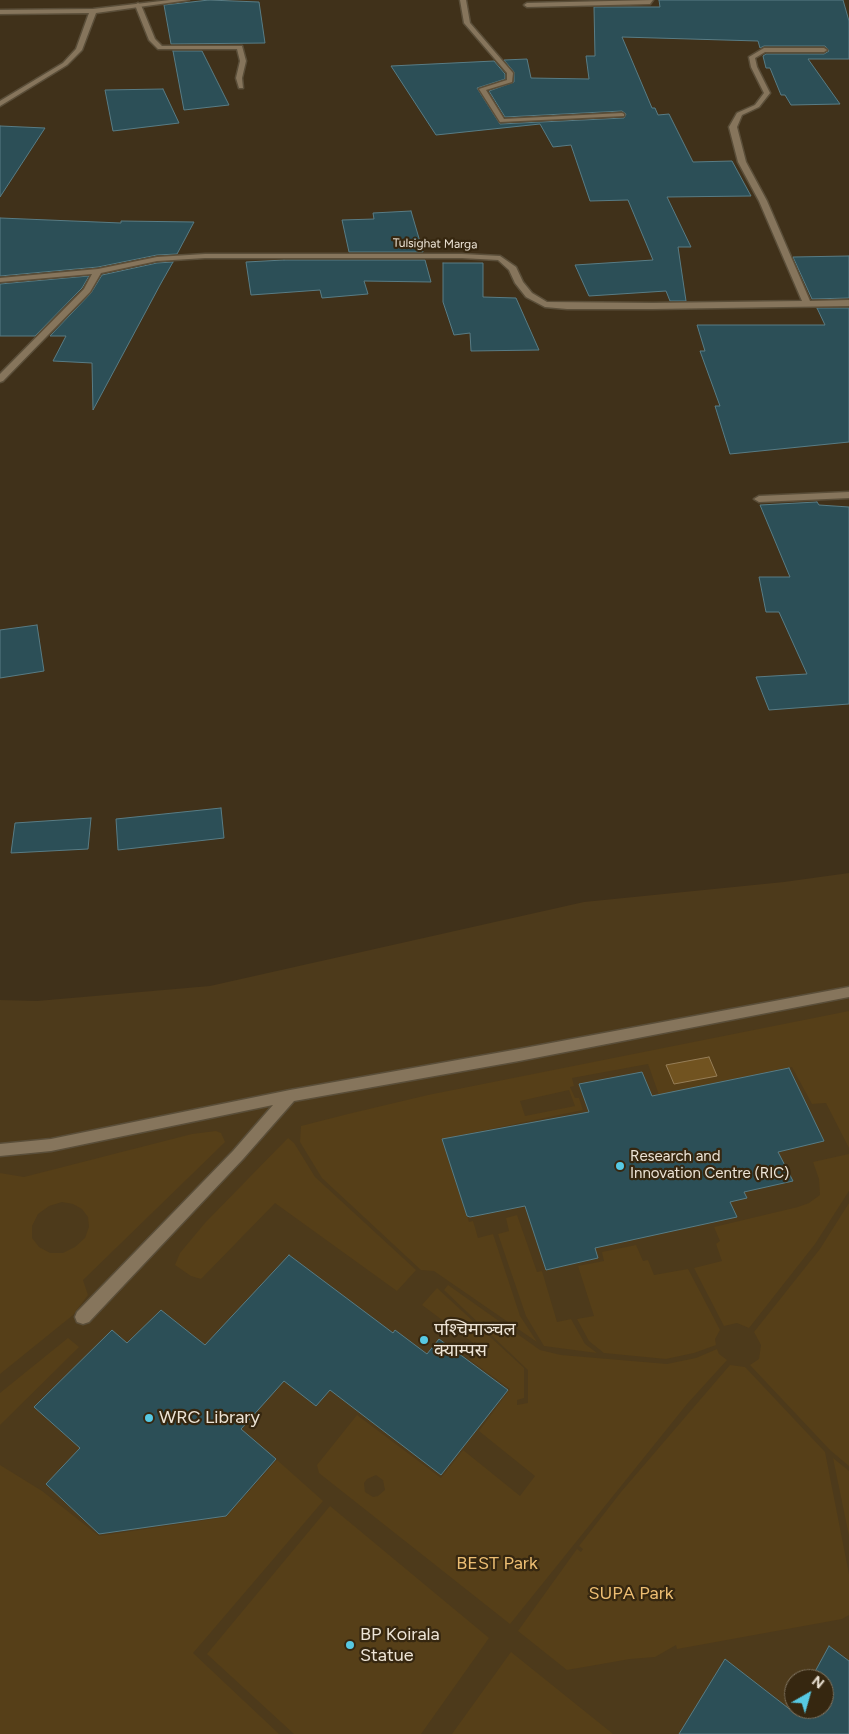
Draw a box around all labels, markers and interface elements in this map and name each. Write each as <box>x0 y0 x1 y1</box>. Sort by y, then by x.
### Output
street label: Tulsighat Marga <box>393 236 477 252</box>
place label: Research and Innovation Centre (RIC) <box>630 1148 789 1183</box>
marker: Research and Innovation Centre (RIC) <box>614 1160 626 1172</box>
place label: पश्‍चिमाञ्‍चल क्याम्पस <box>434 1319 516 1362</box>
marker: पश्‍चिमाञ्‍चल क्याम्पस <box>418 1334 430 1346</box>
place label: WRC Library <box>159 1407 260 1429</box>
marker: WRC Library <box>143 1412 155 1424</box>
park label: BEST Park <box>456 1553 538 1575</box>
park label: SUPA Park <box>588 1583 674 1605</box>
place label: BP Koirala Statue <box>360 1624 440 1666</box>
marker: BP Koirala Statue <box>344 1639 356 1651</box>
north arrow <box>784 1669 834 1719</box>
text: N <box>808 1673 827 1693</box>

